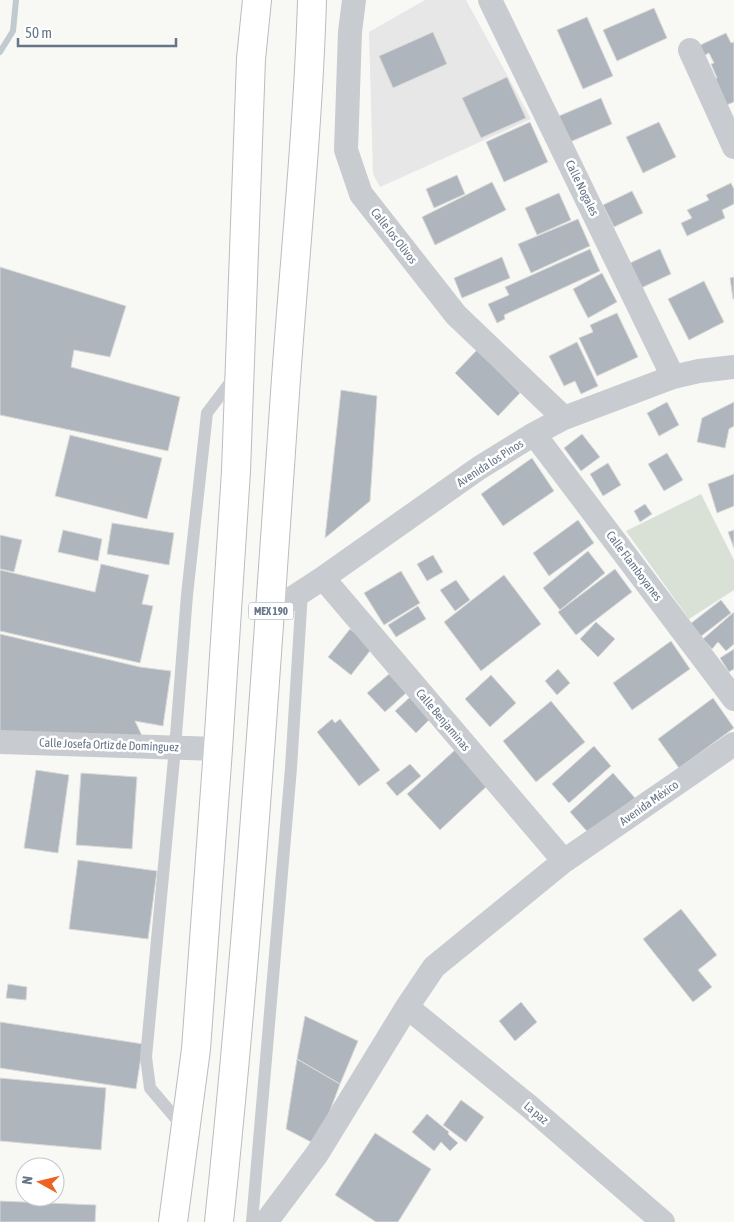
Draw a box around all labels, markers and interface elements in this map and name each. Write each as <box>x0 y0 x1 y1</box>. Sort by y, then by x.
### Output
scale bar <box>18 15 175 47</box>
text: 50 m <box>25 24 52 41</box>
street label: Calle Nogales <box>562 158 602 218</box>
street label: Calle los Olivos <box>368 205 420 267</box>
street label: Avenida los Pinos <box>454 436 526 490</box>
street label: Calle Flamboyanes <box>603 528 665 604</box>
road number: MEX 190 <box>248 602 294 620</box>
street label: Calle Benjaminas <box>413 686 473 754</box>
street label: Calle Josefa Ortiz de Domínguez <box>39 736 180 754</box>
street label: Avenida México <box>617 777 681 828</box>
street label: La paz <box>521 1099 552 1128</box>
north arrow <box>15 1157 65 1207</box>
text: N <box>19 1175 36 1185</box>

